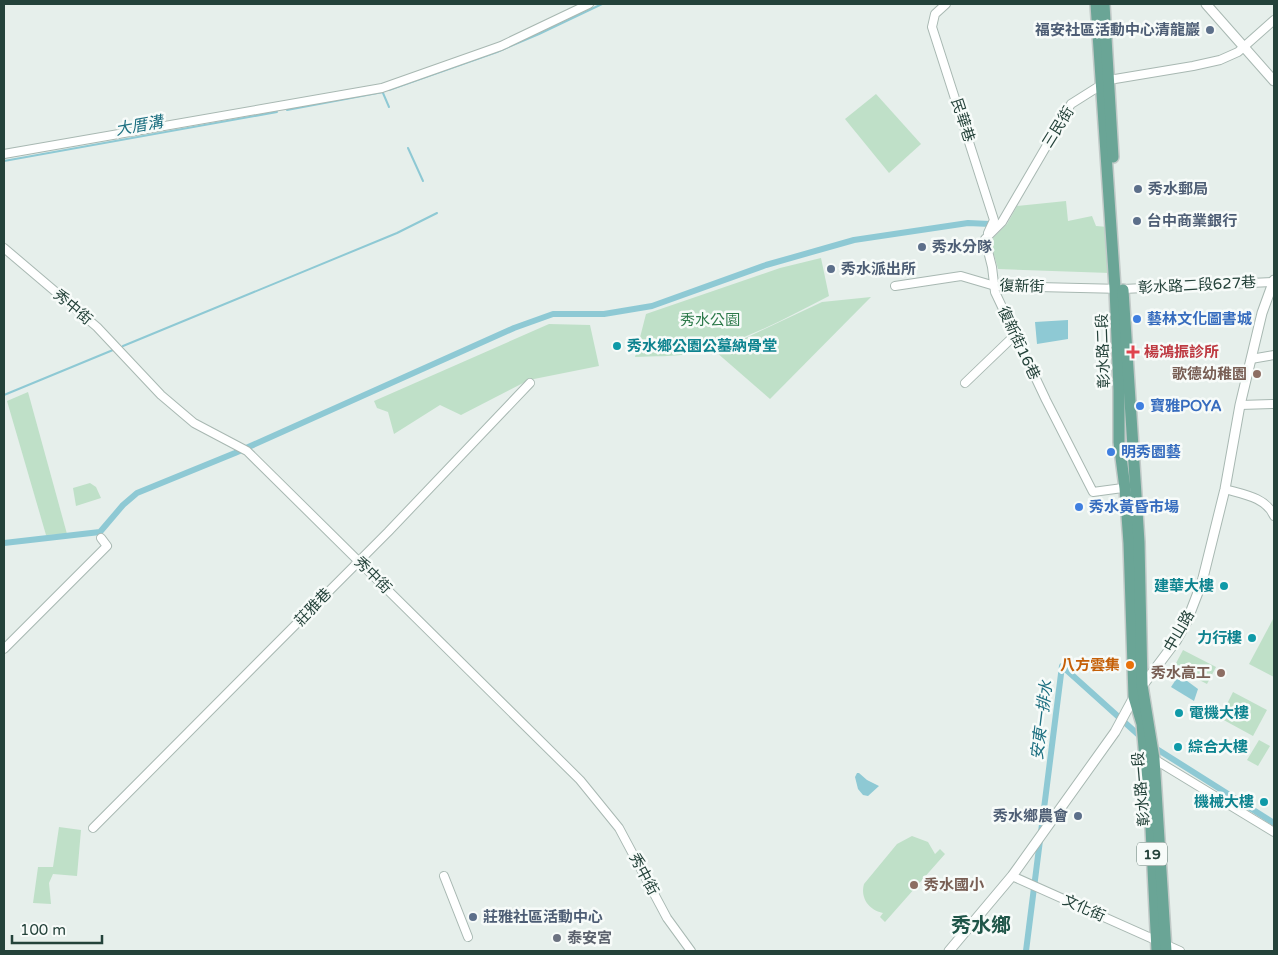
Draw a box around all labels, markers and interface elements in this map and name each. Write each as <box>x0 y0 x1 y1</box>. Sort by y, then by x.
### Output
place label: 福安社區活動中心清龍巖 <box>1035 21 1200 39</box>
marker: 福安社區活動中心清龍巖 <box>1204 24 1216 36</box>
street label: 民華巷 <box>947 96 979 144</box>
street label: 三民街 <box>1038 103 1078 151</box>
water label: 大厝溝 <box>114 112 167 140</box>
place label: 秀水郵局 <box>1148 180 1208 198</box>
marker: 秀水郵局 <box>1132 183 1144 195</box>
place label: 台中商業銀行 <box>1147 212 1237 230</box>
marker: 台中商業銀行 <box>1131 215 1143 227</box>
place label: 秀水分隊 <box>932 238 992 256</box>
marker: 秀水分隊 <box>916 241 928 253</box>
place label: 秀水派出所 <box>841 260 916 278</box>
marker: 秀水派出所 <box>825 263 837 275</box>
street label: 彰水路二段627巷 <box>1137 273 1257 297</box>
street label: 復新街 <box>999 276 1045 296</box>
street label: 秀中街 <box>50 286 96 328</box>
street label: 復新街16巷 <box>994 303 1044 383</box>
place label: 藝林文化圖書城 <box>1147 310 1252 328</box>
park label: 秀水公園 <box>680 311 740 329</box>
street label: 彰水路二段 <box>1093 313 1113 389</box>
marker: 藝林文化圖書城 <box>1131 313 1143 325</box>
place label: 秀水鄉公園公墓納骨堂 <box>627 337 777 355</box>
marker: 秀水鄉公園公墓納骨堂 <box>611 340 623 352</box>
place label: 楊鴻振診所 <box>1144 343 1219 361</box>
marker: 楊鴻振診所 <box>1126 345 1140 359</box>
place label: 歌德幼稚園 <box>1172 365 1247 383</box>
marker: 歌德幼稚園 <box>1251 368 1263 380</box>
place label: 寶雅POYA <box>1150 397 1222 415</box>
marker: 寶雅POYA <box>1134 400 1146 412</box>
place label: 明秀園藝 <box>1121 443 1181 461</box>
marker: 明秀園藝 <box>1105 446 1117 458</box>
place label: 秀水黃昏市場 <box>1089 498 1179 516</box>
marker: 秀水黃昏市場 <box>1073 501 1085 513</box>
street label: 秀中街 <box>351 553 395 597</box>
place label: 建華大樓 <box>1154 577 1214 595</box>
marker: 建華大樓 <box>1218 580 1230 592</box>
street label: 莊雅巷 <box>291 585 335 629</box>
street label: 中山路 <box>1160 607 1198 655</box>
place label: 力行樓 <box>1197 629 1242 647</box>
marker: 力行樓 <box>1246 632 1258 644</box>
place label: 八方雲集 <box>1060 656 1120 674</box>
marker: 八方雲集 <box>1124 659 1136 671</box>
place label: 秀水高工 <box>1151 664 1211 682</box>
marker: 秀水高工 <box>1215 667 1227 679</box>
water label: 安東一排水 <box>1027 678 1057 761</box>
place label: 電機大樓 <box>1189 704 1249 722</box>
marker: 電機大樓 <box>1173 707 1185 719</box>
place label: 綜合大樓 <box>1188 738 1248 756</box>
marker: 綜合大樓 <box>1172 741 1184 753</box>
street label: 彰水路一段 <box>1129 751 1153 827</box>
place label: 機械大樓 <box>1194 793 1254 811</box>
marker: 機械大樓 <box>1258 796 1270 808</box>
place label: 秀水鄉農會 <box>993 807 1068 825</box>
marker: 秀水鄉農會 <box>1072 810 1084 822</box>
road number: 19 <box>1137 842 1167 866</box>
street label: 秀中街 <box>625 850 663 898</box>
place label: 秀水國小 <box>924 876 985 894</box>
marker: 秀水國小 <box>908 879 920 891</box>
street label: 文化街 <box>1060 891 1108 925</box>
place label: 莊雅社區活動中心 <box>483 908 603 926</box>
marker: 莊雅社區活動中心 <box>467 911 479 923</box>
scale bar <box>12 912 102 944</box>
district label: 秀水鄉 <box>951 914 1011 938</box>
text: 100 m <box>20 921 66 939</box>
place label: 泰安宮 <box>567 929 612 947</box>
marker: 泰安宮 <box>551 932 563 944</box>

